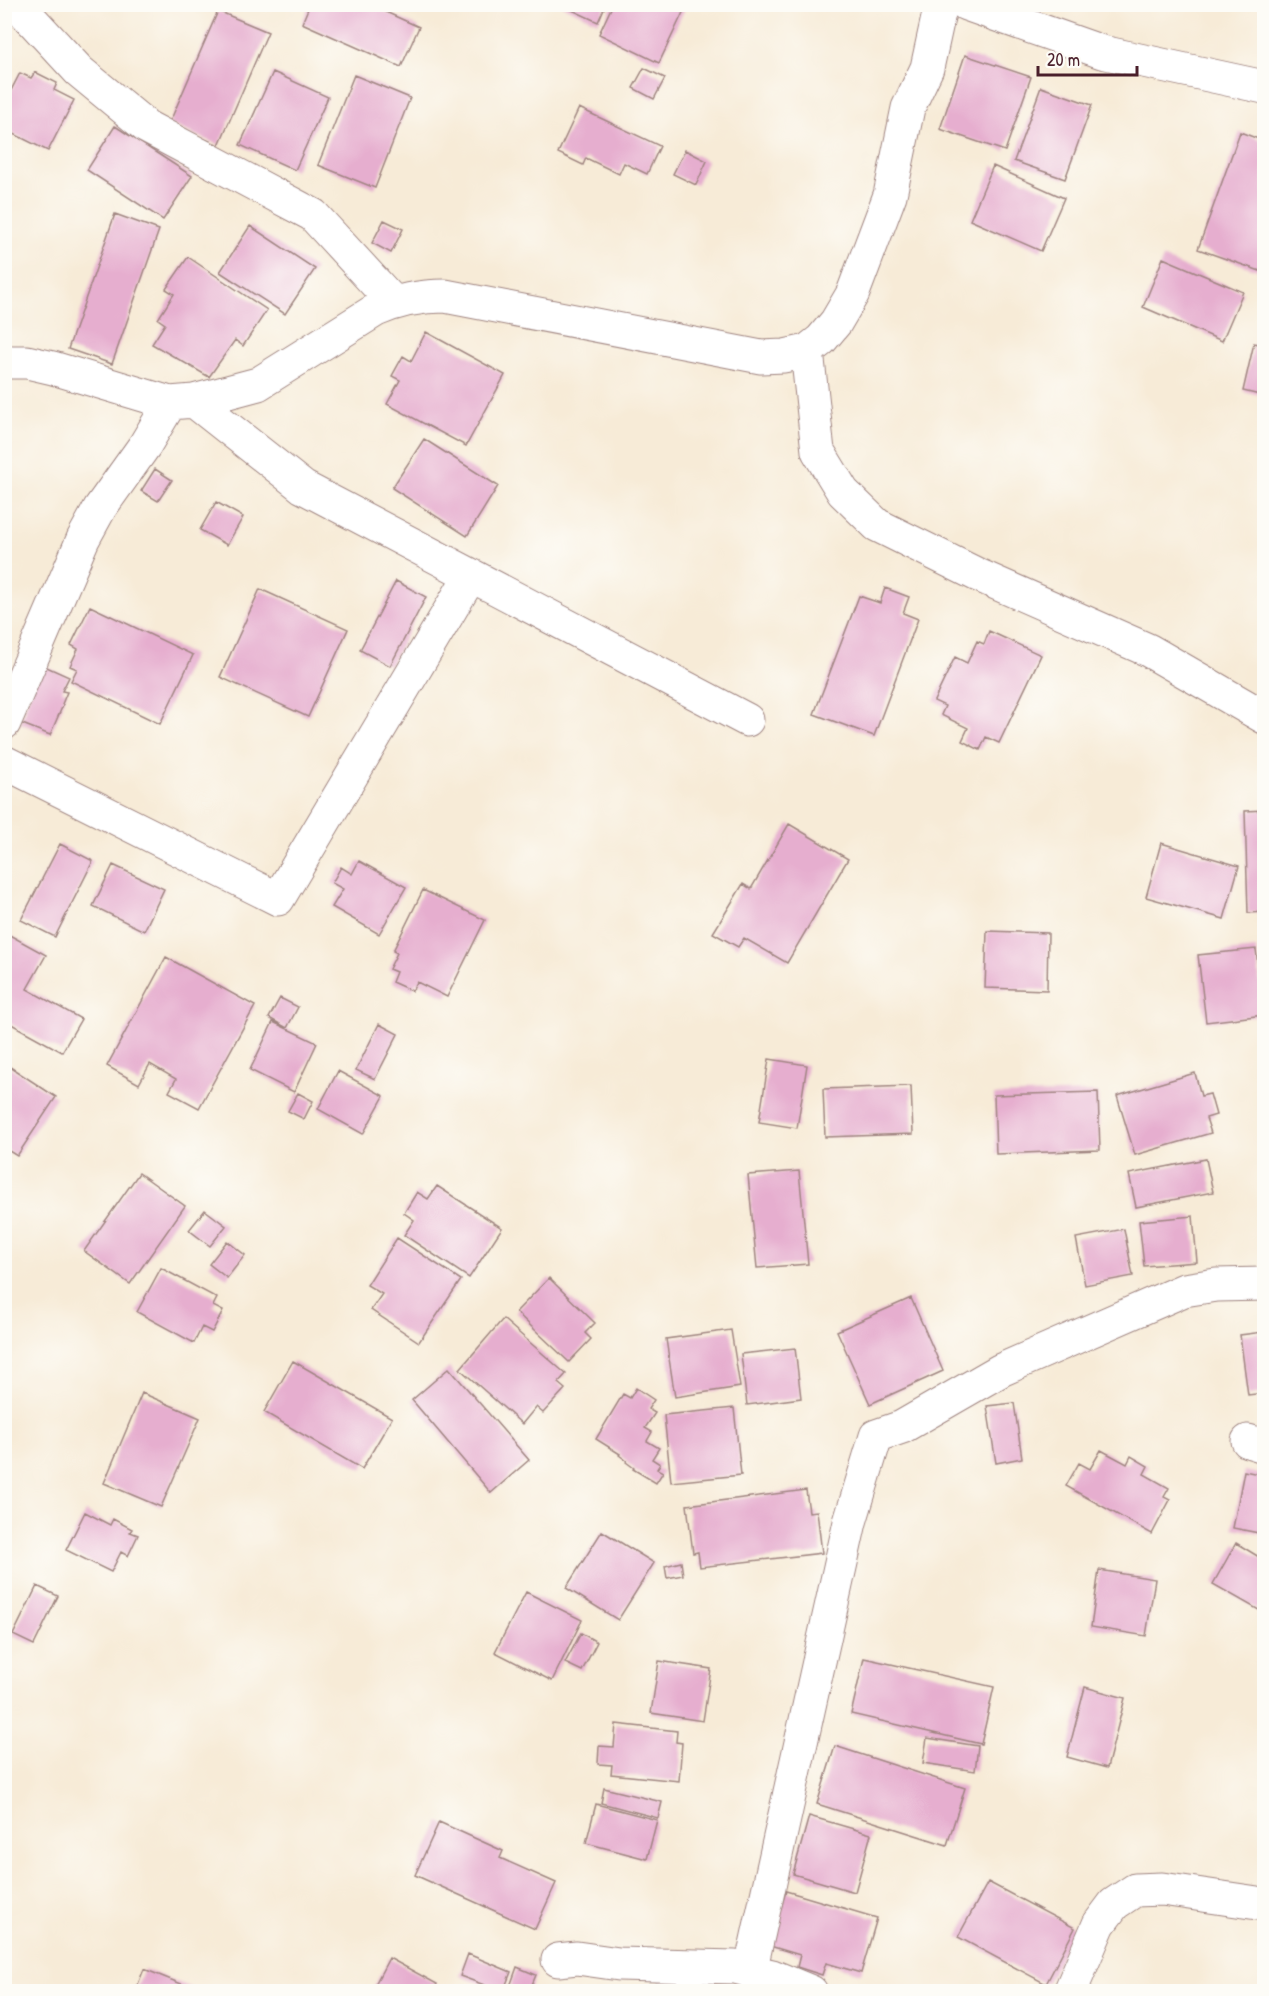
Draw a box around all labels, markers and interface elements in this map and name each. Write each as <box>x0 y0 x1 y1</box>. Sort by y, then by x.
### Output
scale bar <box>1038 39 1137 77</box>
text: 20 m <box>1047 47 1080 72</box>

